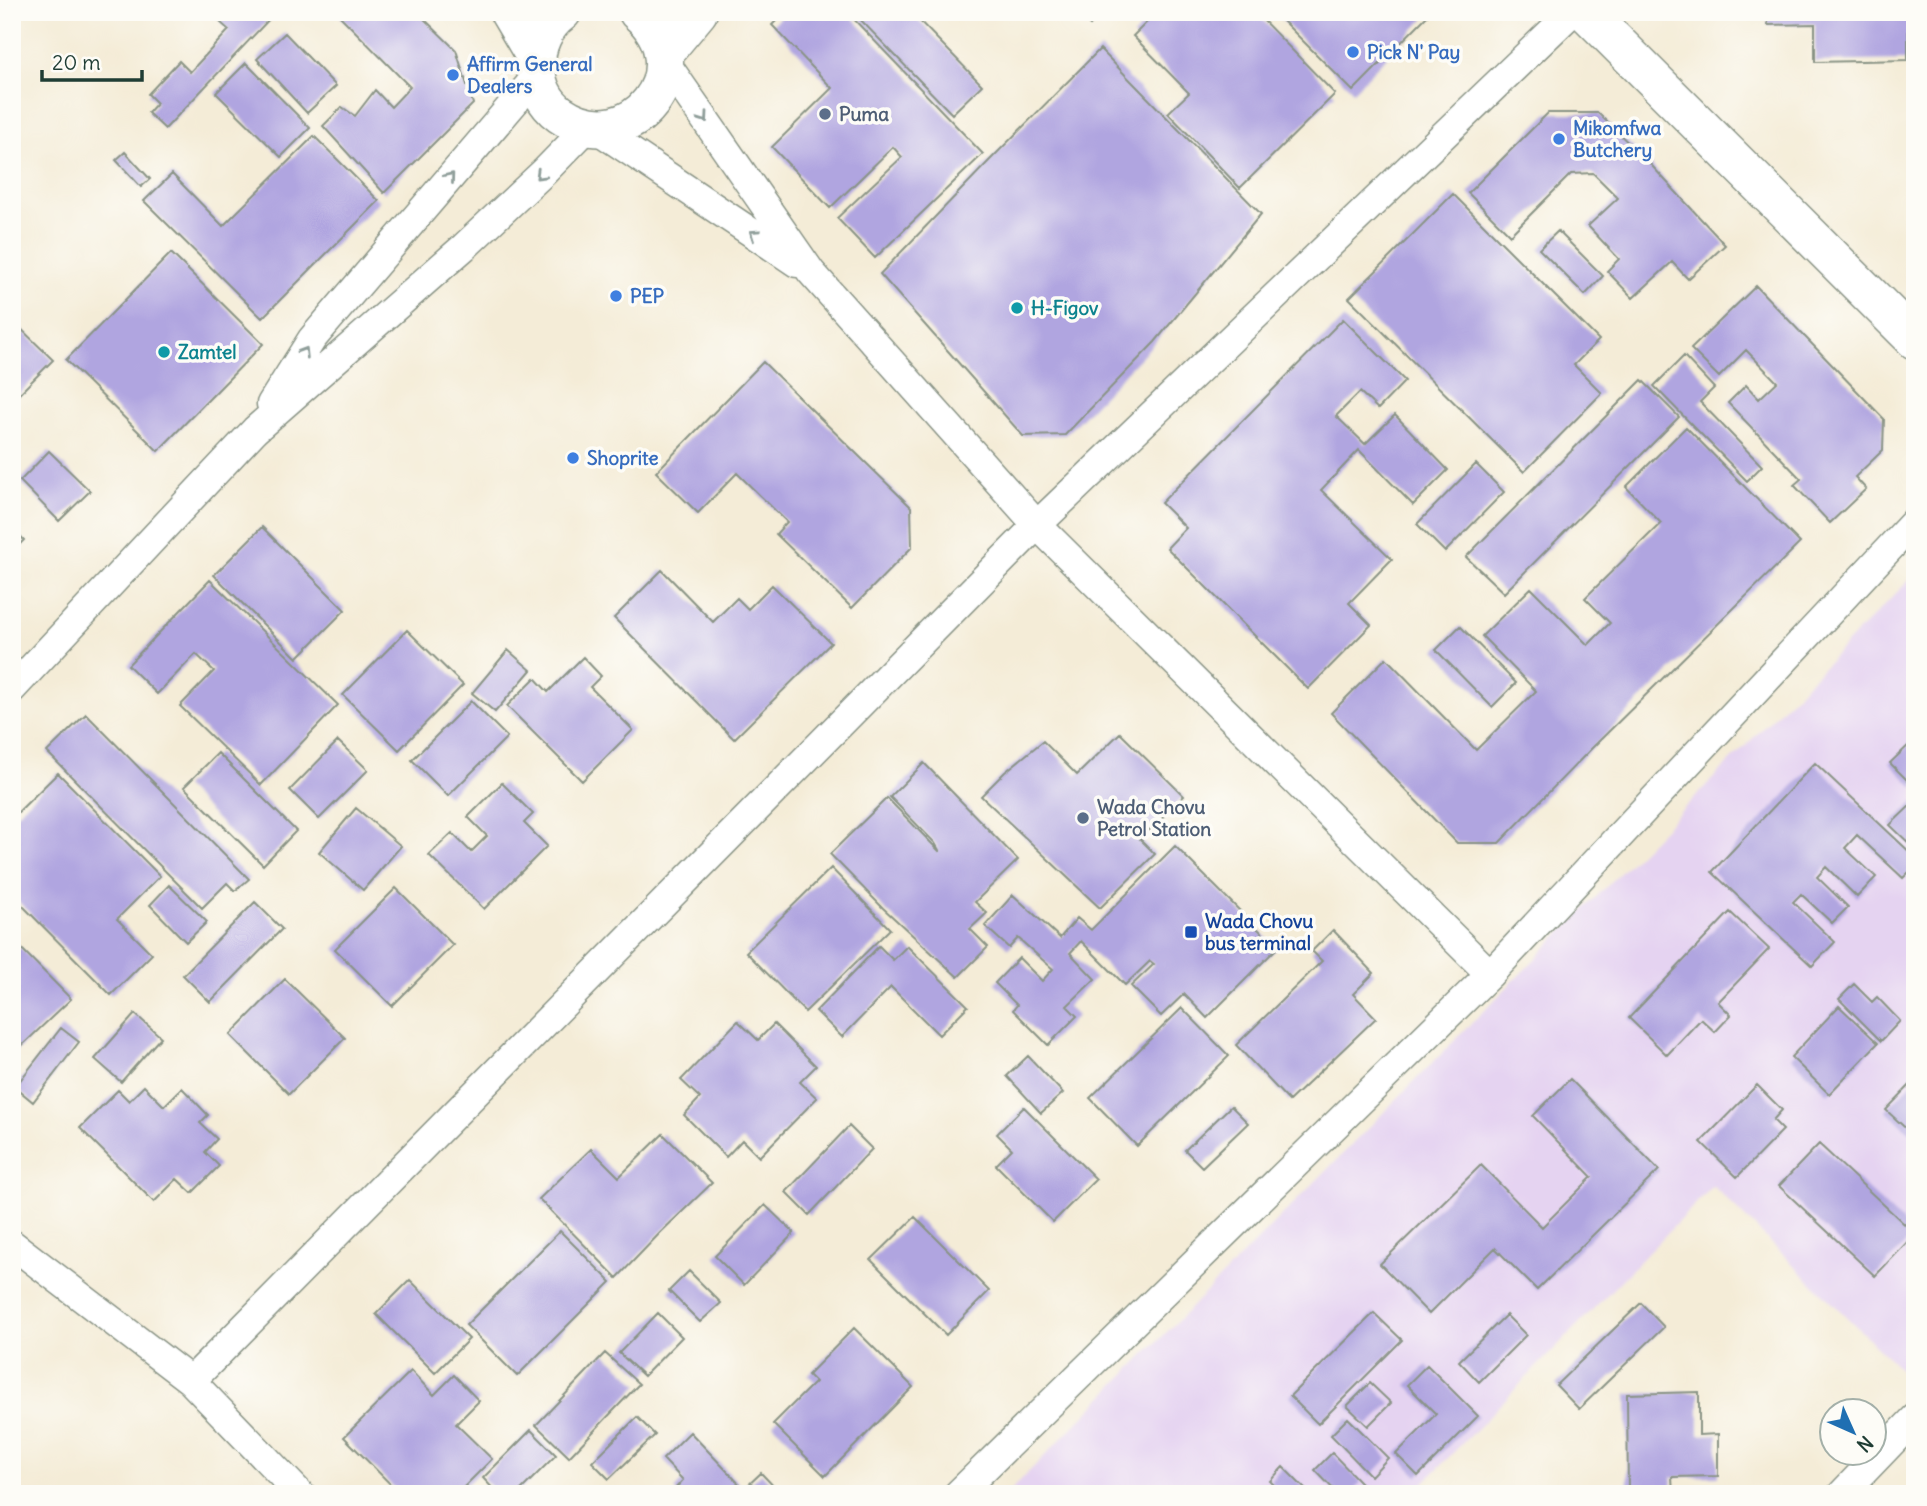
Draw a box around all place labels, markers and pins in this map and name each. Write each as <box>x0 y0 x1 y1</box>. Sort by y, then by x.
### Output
place label: Pick N' Pay <box>1367 40 1460 64</box>
marker: Pick N' Pay <box>1345 44 1361 60</box>
place label: Affirm General Dealers <box>467 52 593 98</box>
marker: Affirm General Dealers <box>445 67 461 83</box>
place label: Puma <box>839 102 889 126</box>
marker: Puma <box>817 106 833 122</box>
place label: Mikomfwa Butchery <box>1573 116 1662 162</box>
marker: Mikomfwa Butchery <box>1551 131 1567 147</box>
place label: PEP <box>630 284 665 308</box>
marker: PEP <box>608 288 624 304</box>
place label: H-Figov <box>1031 296 1099 320</box>
marker: H-Figov <box>1009 300 1025 316</box>
place label: Zamtel <box>178 340 237 364</box>
marker: Zamtel <box>156 344 172 360</box>
place label: Shoprite <box>587 446 658 470</box>
marker: Shoprite <box>565 450 581 466</box>
place label: Wada Chovu Petrol Station <box>1097 795 1211 841</box>
marker: Wada Chovu Petrol Station <box>1075 810 1091 826</box>
place label: Wada Chovu bus terminal <box>1205 909 1313 955</box>
marker: Wada Chovu bus terminal <box>1183 924 1199 940</box>

